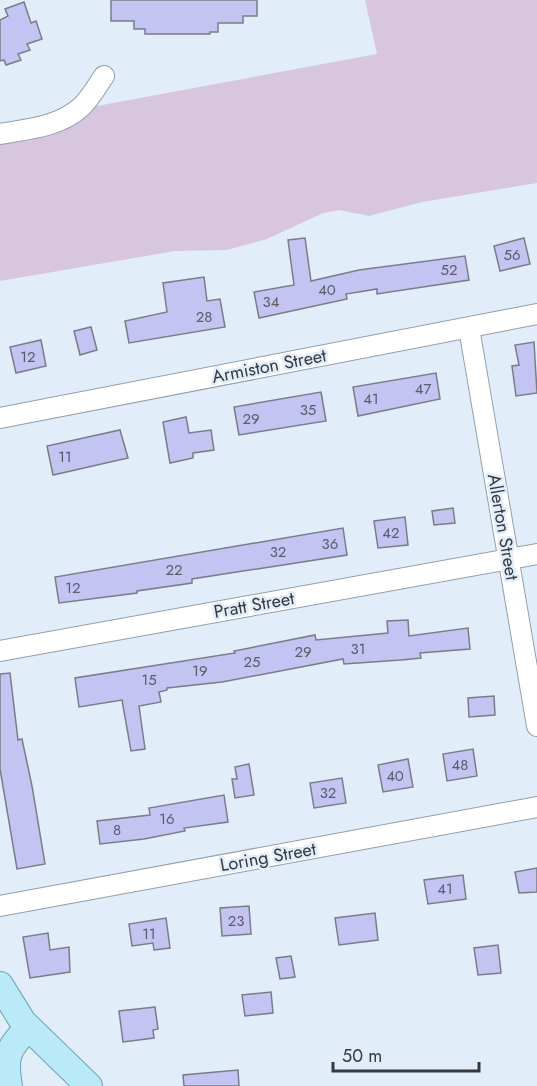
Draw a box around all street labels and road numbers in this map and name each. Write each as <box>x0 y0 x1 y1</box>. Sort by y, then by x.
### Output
street label: Armiston Street <box>210 342 329 390</box>
street label: Allerton Street <box>481 472 525 583</box>
street label: Pratt Street <box>212 585 297 625</box>
street label: Loring Street <box>218 836 319 878</box>

